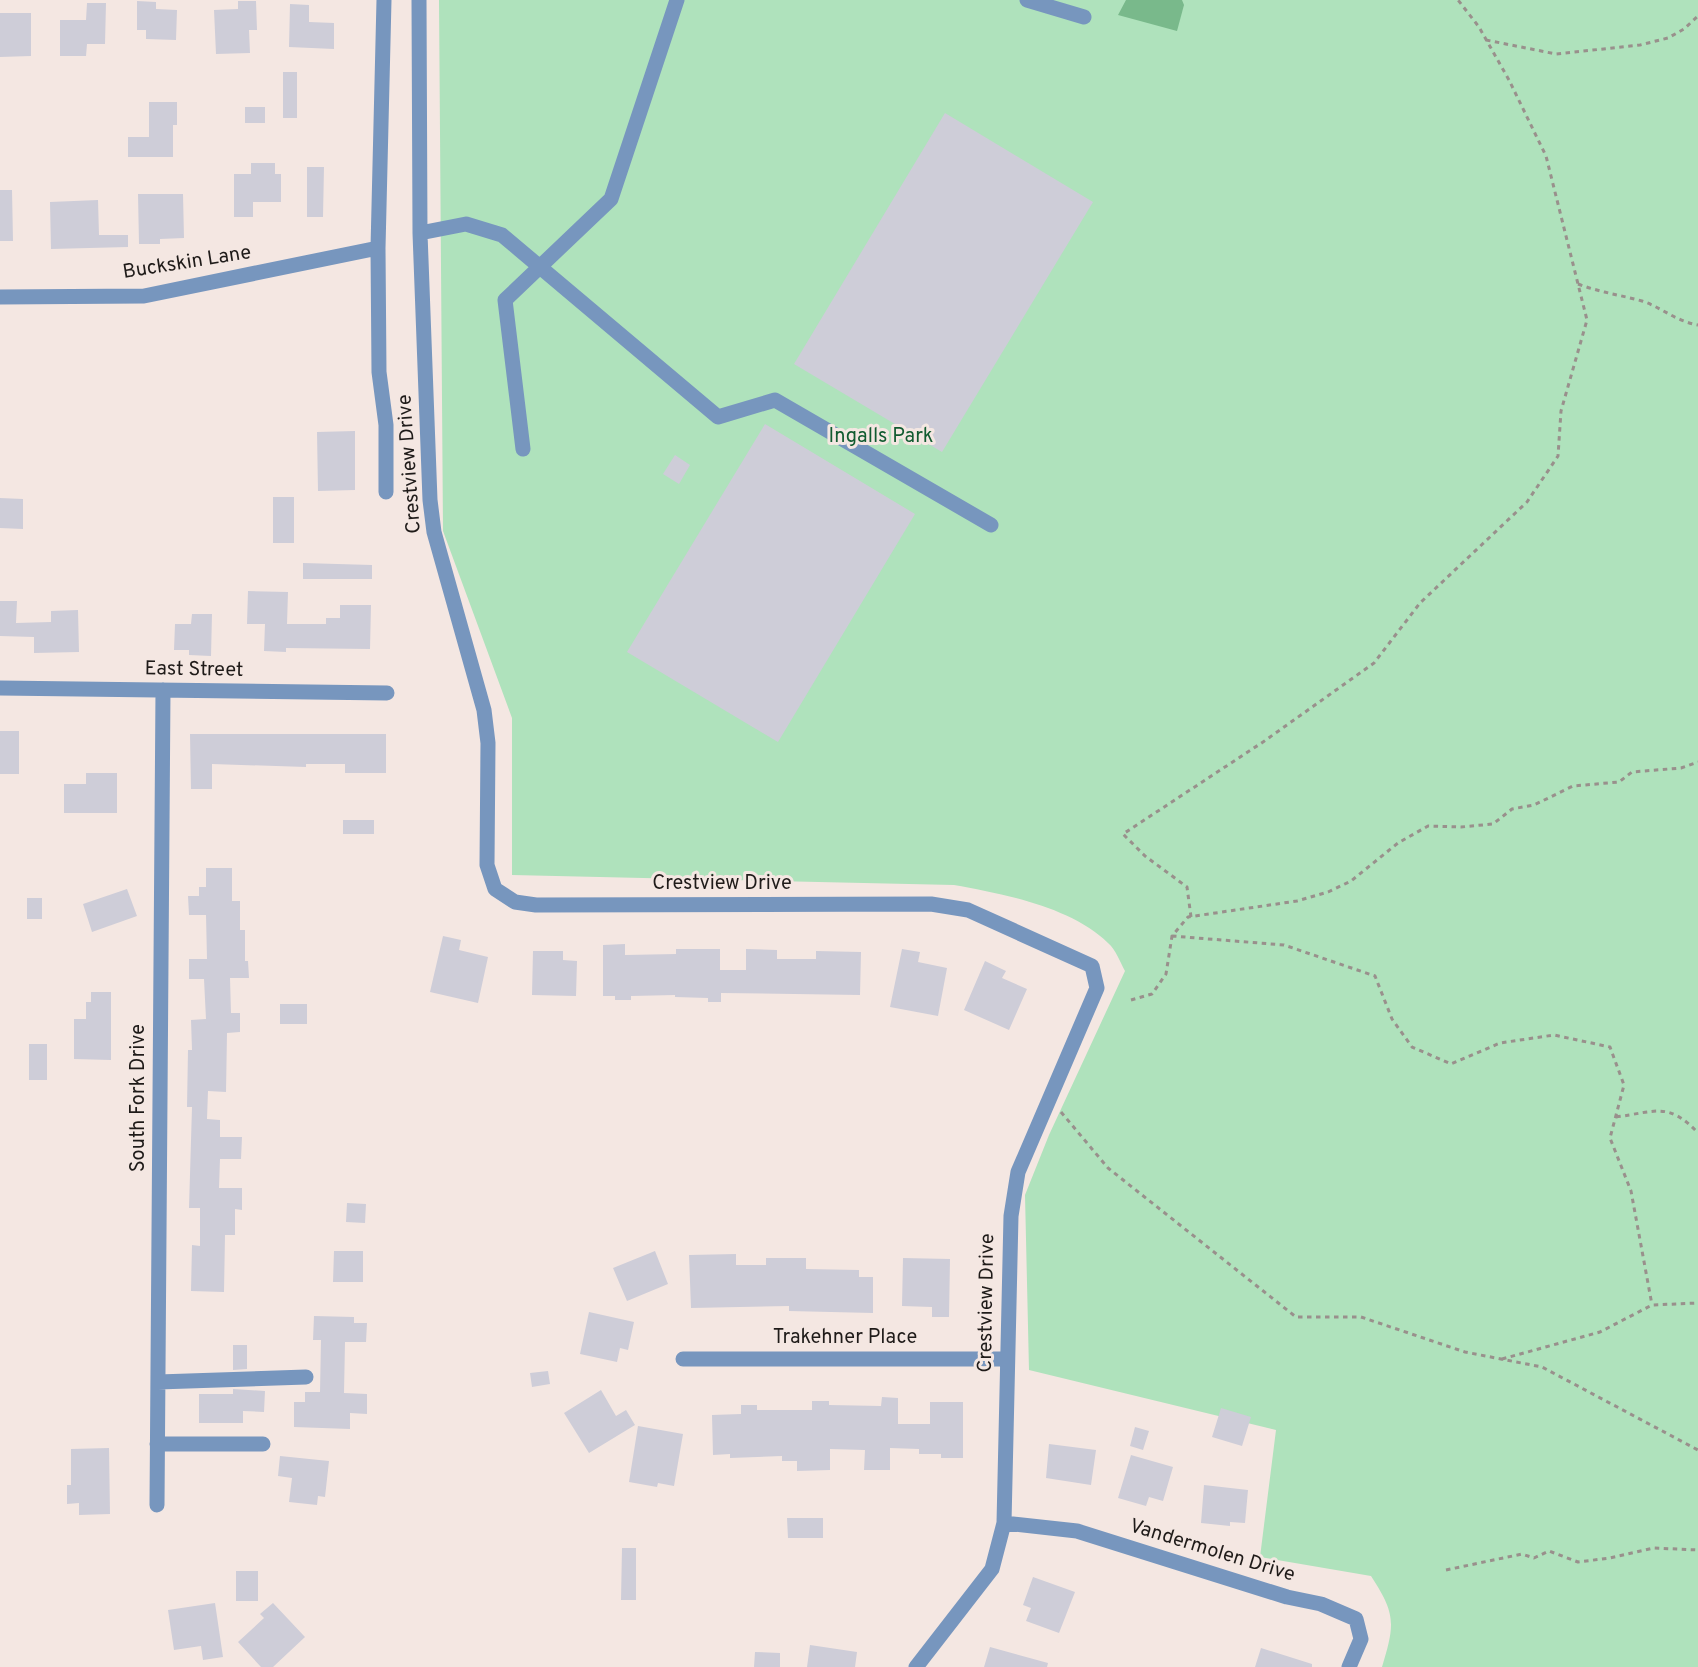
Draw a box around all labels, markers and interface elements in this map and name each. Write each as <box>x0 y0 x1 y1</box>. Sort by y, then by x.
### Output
street label: Buckskin Lane <box>121 240 253 286</box>
street label: Crestview Drive <box>392 394 428 534</box>
park label: Ingalls Park <box>829 424 933 450</box>
street label: East Street <box>144 656 244 684</box>
street label: Crestview Drive <box>652 871 792 897</box>
street label: South Fork Drive <box>126 1024 152 1172</box>
street label: Crestview Drive <box>973 1233 1001 1373</box>
street label: Trakehner Place <box>773 1325 917 1351</box>
street label: Vandermolen Drive <box>1126 1513 1298 1589</box>

